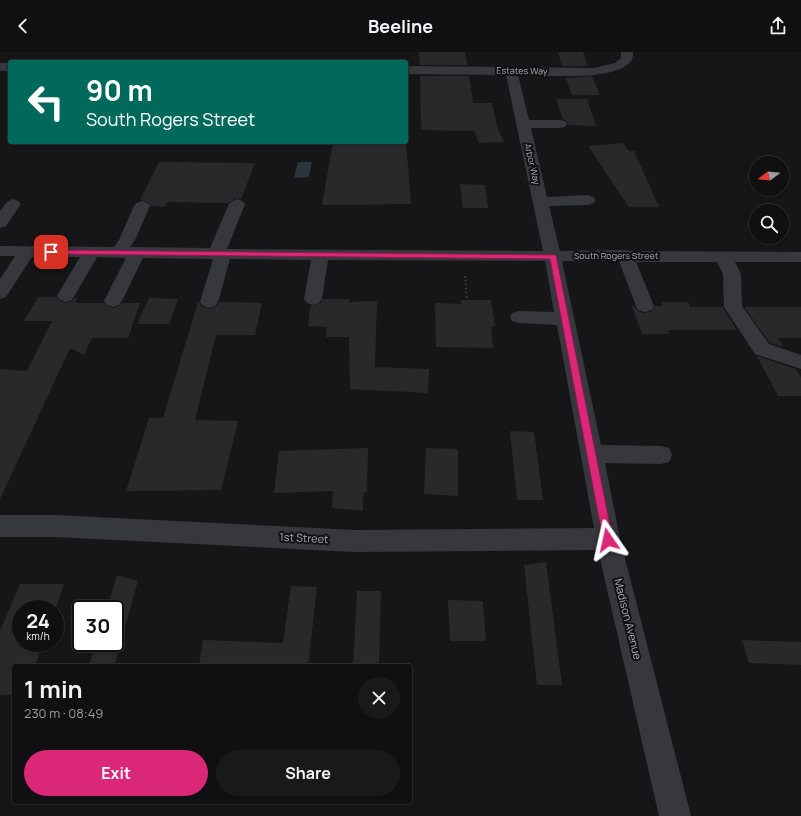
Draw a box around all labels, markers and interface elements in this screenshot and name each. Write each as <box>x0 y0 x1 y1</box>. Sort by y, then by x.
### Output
text: Beeline <box>368 14 433 38</box>
icon: back <box>12 15 34 37</box>
icon: share <box>767 15 789 37</box>
street label: Estates Way <box>496 64 548 77</box>
text: 90 m <box>86 71 153 109</box>
icon: left <box>20 76 72 128</box>
text: South Rogers Street <box>86 107 255 131</box>
street label: Arbor Way <box>521 142 544 186</box>
north arrow <box>749 156 789 196</box>
map controls <box>749 156 789 244</box>
button: search <box>749 204 789 244</box>
pin <box>34 235 68 269</box>
icon: arrive <box>40 241 62 263</box>
street label: South Rogers Street <box>574 249 659 262</box>
position arrow <box>587 519 629 561</box>
street label: 1st Street <box>279 529 329 546</box>
street label: Madison Avenue <box>611 577 646 662</box>
speed limit sign: 30 <box>72 600 124 652</box>
text: 24 <box>26 607 50 634</box>
text: km/h <box>26 629 50 643</box>
text: 1 min <box>24 672 83 705</box>
button: close <box>358 677 400 719</box>
text: 230 m · 08:49 <box>24 704 103 722</box>
button: Exit <box>24 750 208 796</box>
button: Share <box>216 750 400 796</box>

